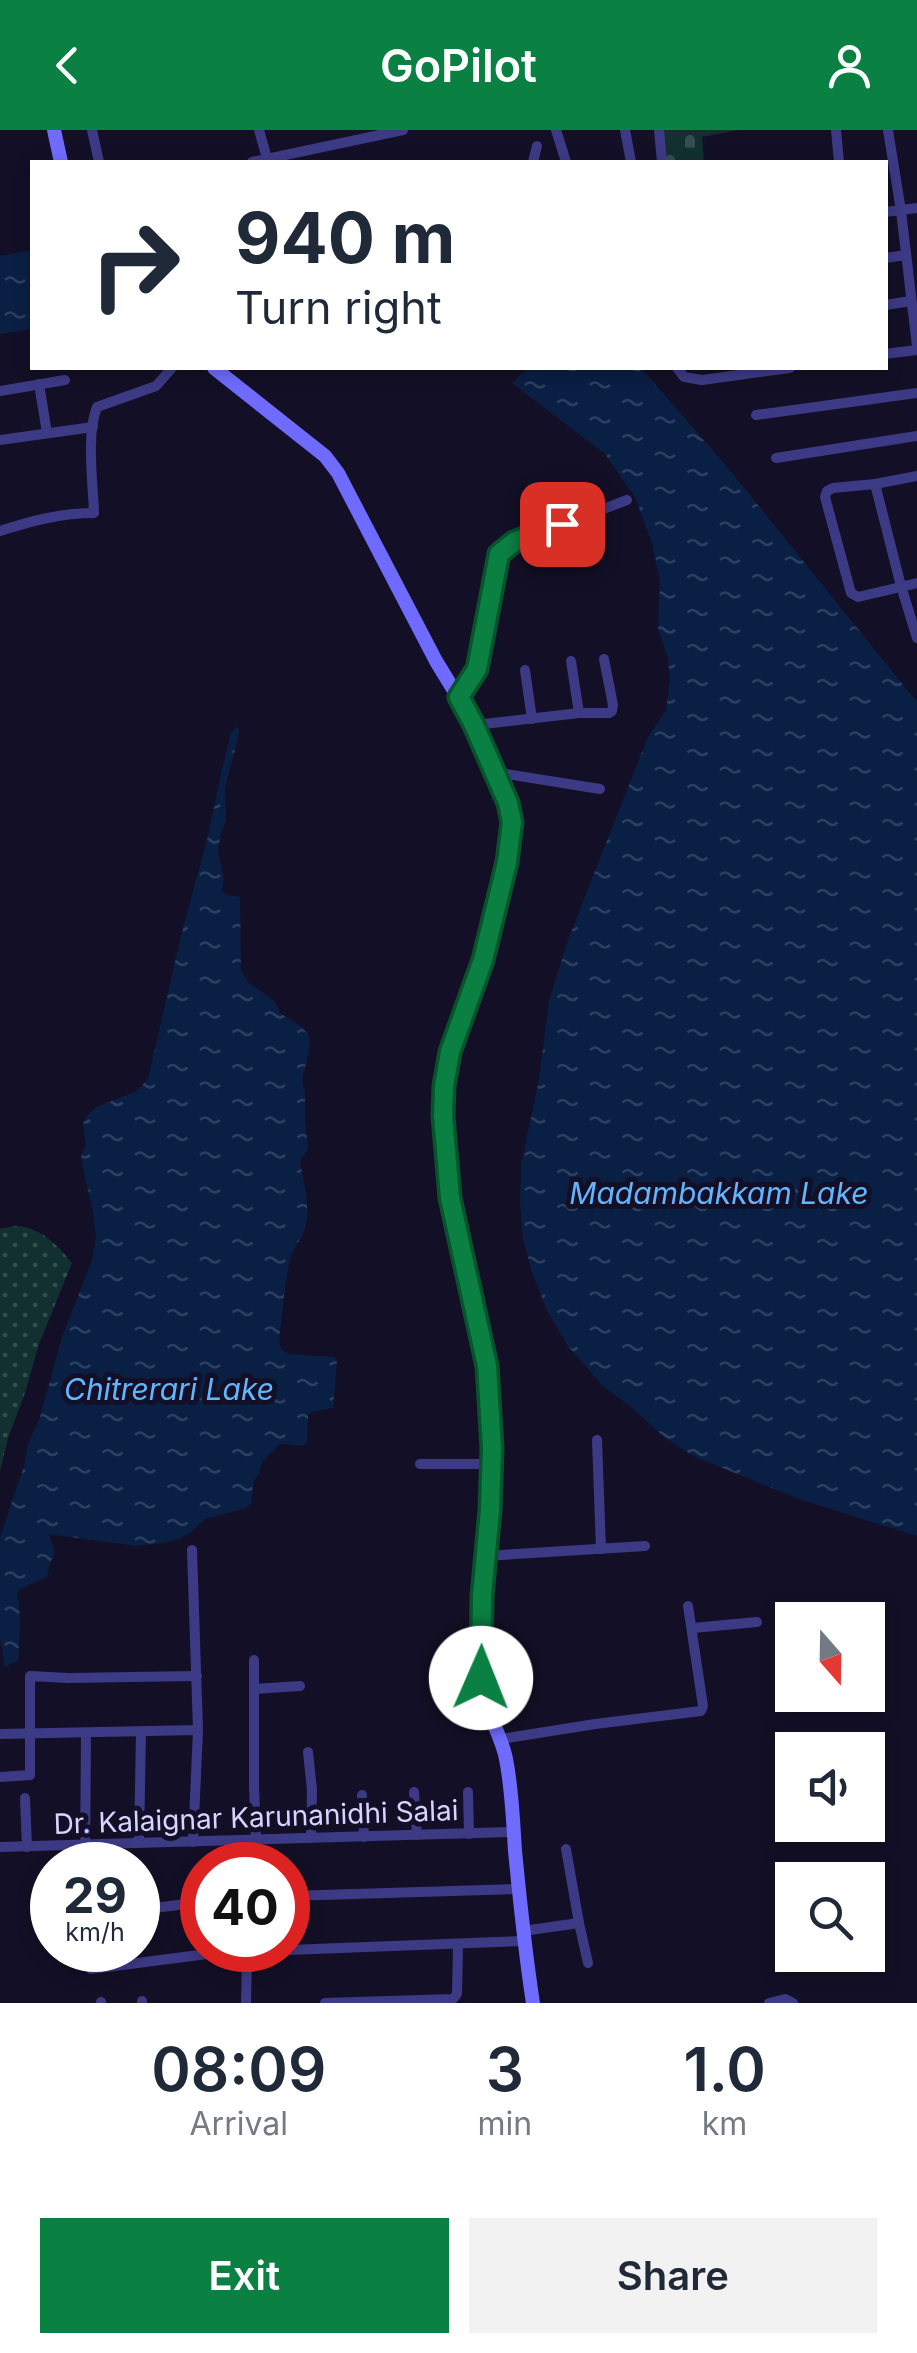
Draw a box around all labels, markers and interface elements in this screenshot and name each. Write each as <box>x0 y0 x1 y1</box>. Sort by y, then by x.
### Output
icon: back <box>40 38 95 93</box>
text: GoPilot <box>380 38 537 93</box>
icon: person <box>822 38 877 93</box>
text: 940 m <box>235 195 455 280</box>
icon: right <box>70 200 200 330</box>
text: Turn right <box>235 280 442 335</box>
pin <box>520 482 605 567</box>
icon: arrive <box>535 497 590 552</box>
water label: Madambakkam Lake <box>569 1175 869 1211</box>
water label: Chitrerari Lake <box>64 1371 274 1407</box>
north arrow <box>775 1602 885 1712</box>
map controls <box>775 1602 885 1972</box>
position arrow <box>429 1626 533 1730</box>
button: sound <box>775 1732 885 1842</box>
street label: Dr. Kalaignar Karunanidhi Salai <box>53 1793 459 1841</box>
speed limit sign: 40 <box>180 1842 310 1972</box>
button: search <box>775 1862 885 1972</box>
text: 29 <box>63 1865 127 1925</box>
text: km/h <box>65 1917 125 1947</box>
text: 08:09 <box>151 2033 326 2105</box>
text: 3 <box>486 2033 524 2105</box>
text: 1.0 <box>683 2033 766 2105</box>
text: Arrival <box>190 2104 288 2143</box>
text: min <box>477 2104 532 2143</box>
text: km <box>702 2104 747 2143</box>
button: Exit <box>40 2218 449 2333</box>
button: Share <box>469 2218 877 2333</box>

